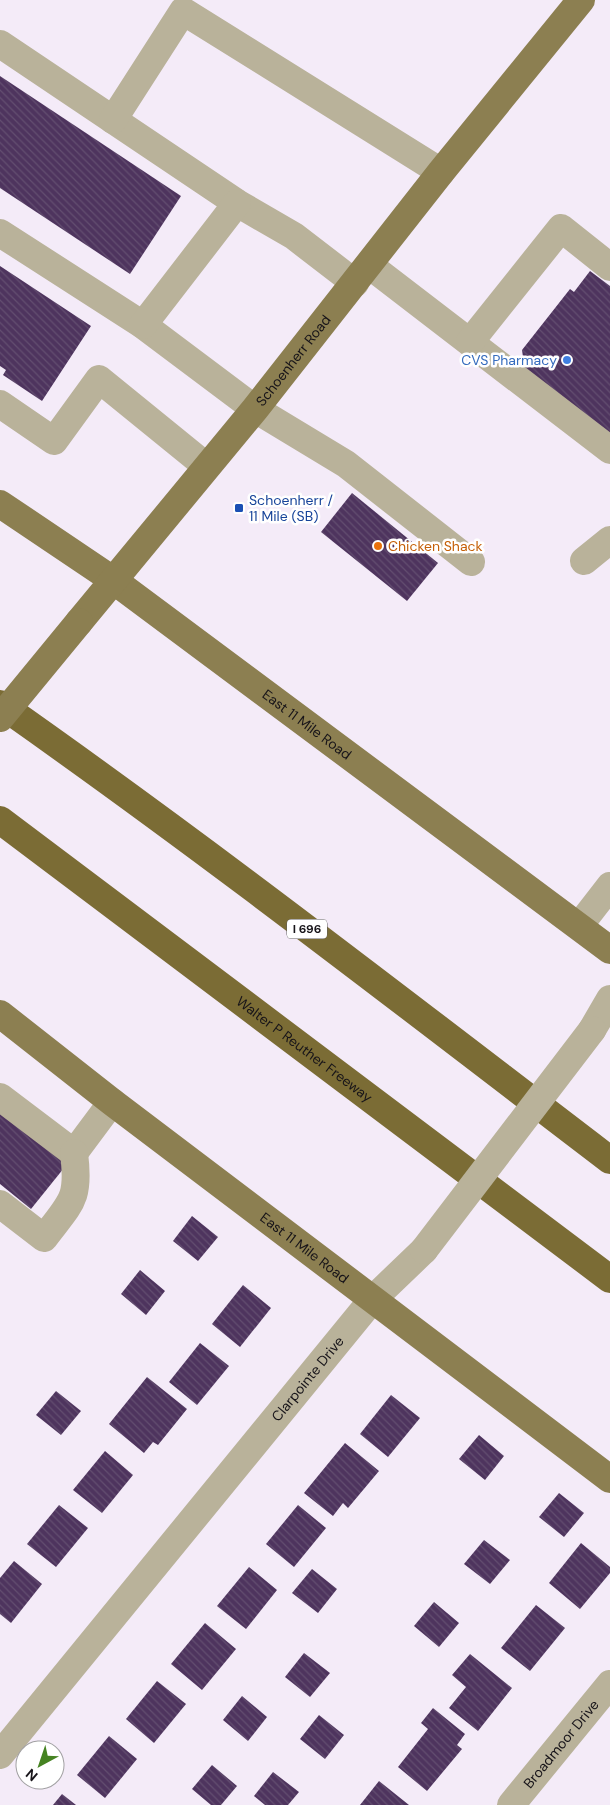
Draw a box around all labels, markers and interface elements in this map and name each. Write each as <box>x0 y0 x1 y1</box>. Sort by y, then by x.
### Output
street label: Schoenherr Road <box>252 311 335 410</box>
place label: CVS Pharmacy <box>461 351 557 369</box>
marker: CVS Pharmacy <box>561 354 573 366</box>
place label: Schoenherr / 11 Mile (SB) <box>249 491 334 525</box>
marker: Schoenherr / 11 Mile (SB) <box>233 502 245 514</box>
place label: Chicken Shack <box>388 537 483 555</box>
marker: Chicken Shack <box>372 540 384 552</box>
street label: East 11 Mile Road <box>259 685 355 763</box>
road number: I 696 <box>287 920 327 939</box>
street label: Walter P Reuther Freeway <box>233 992 376 1106</box>
street label: East 11 Mile Road <box>257 1208 353 1287</box>
street label: Clarpointe Drive <box>268 1333 348 1425</box>
street label: Broadmoor Drive <box>519 1696 603 1792</box>
north arrow <box>15 1740 65 1790</box>
text: N <box>22 1765 41 1785</box>

